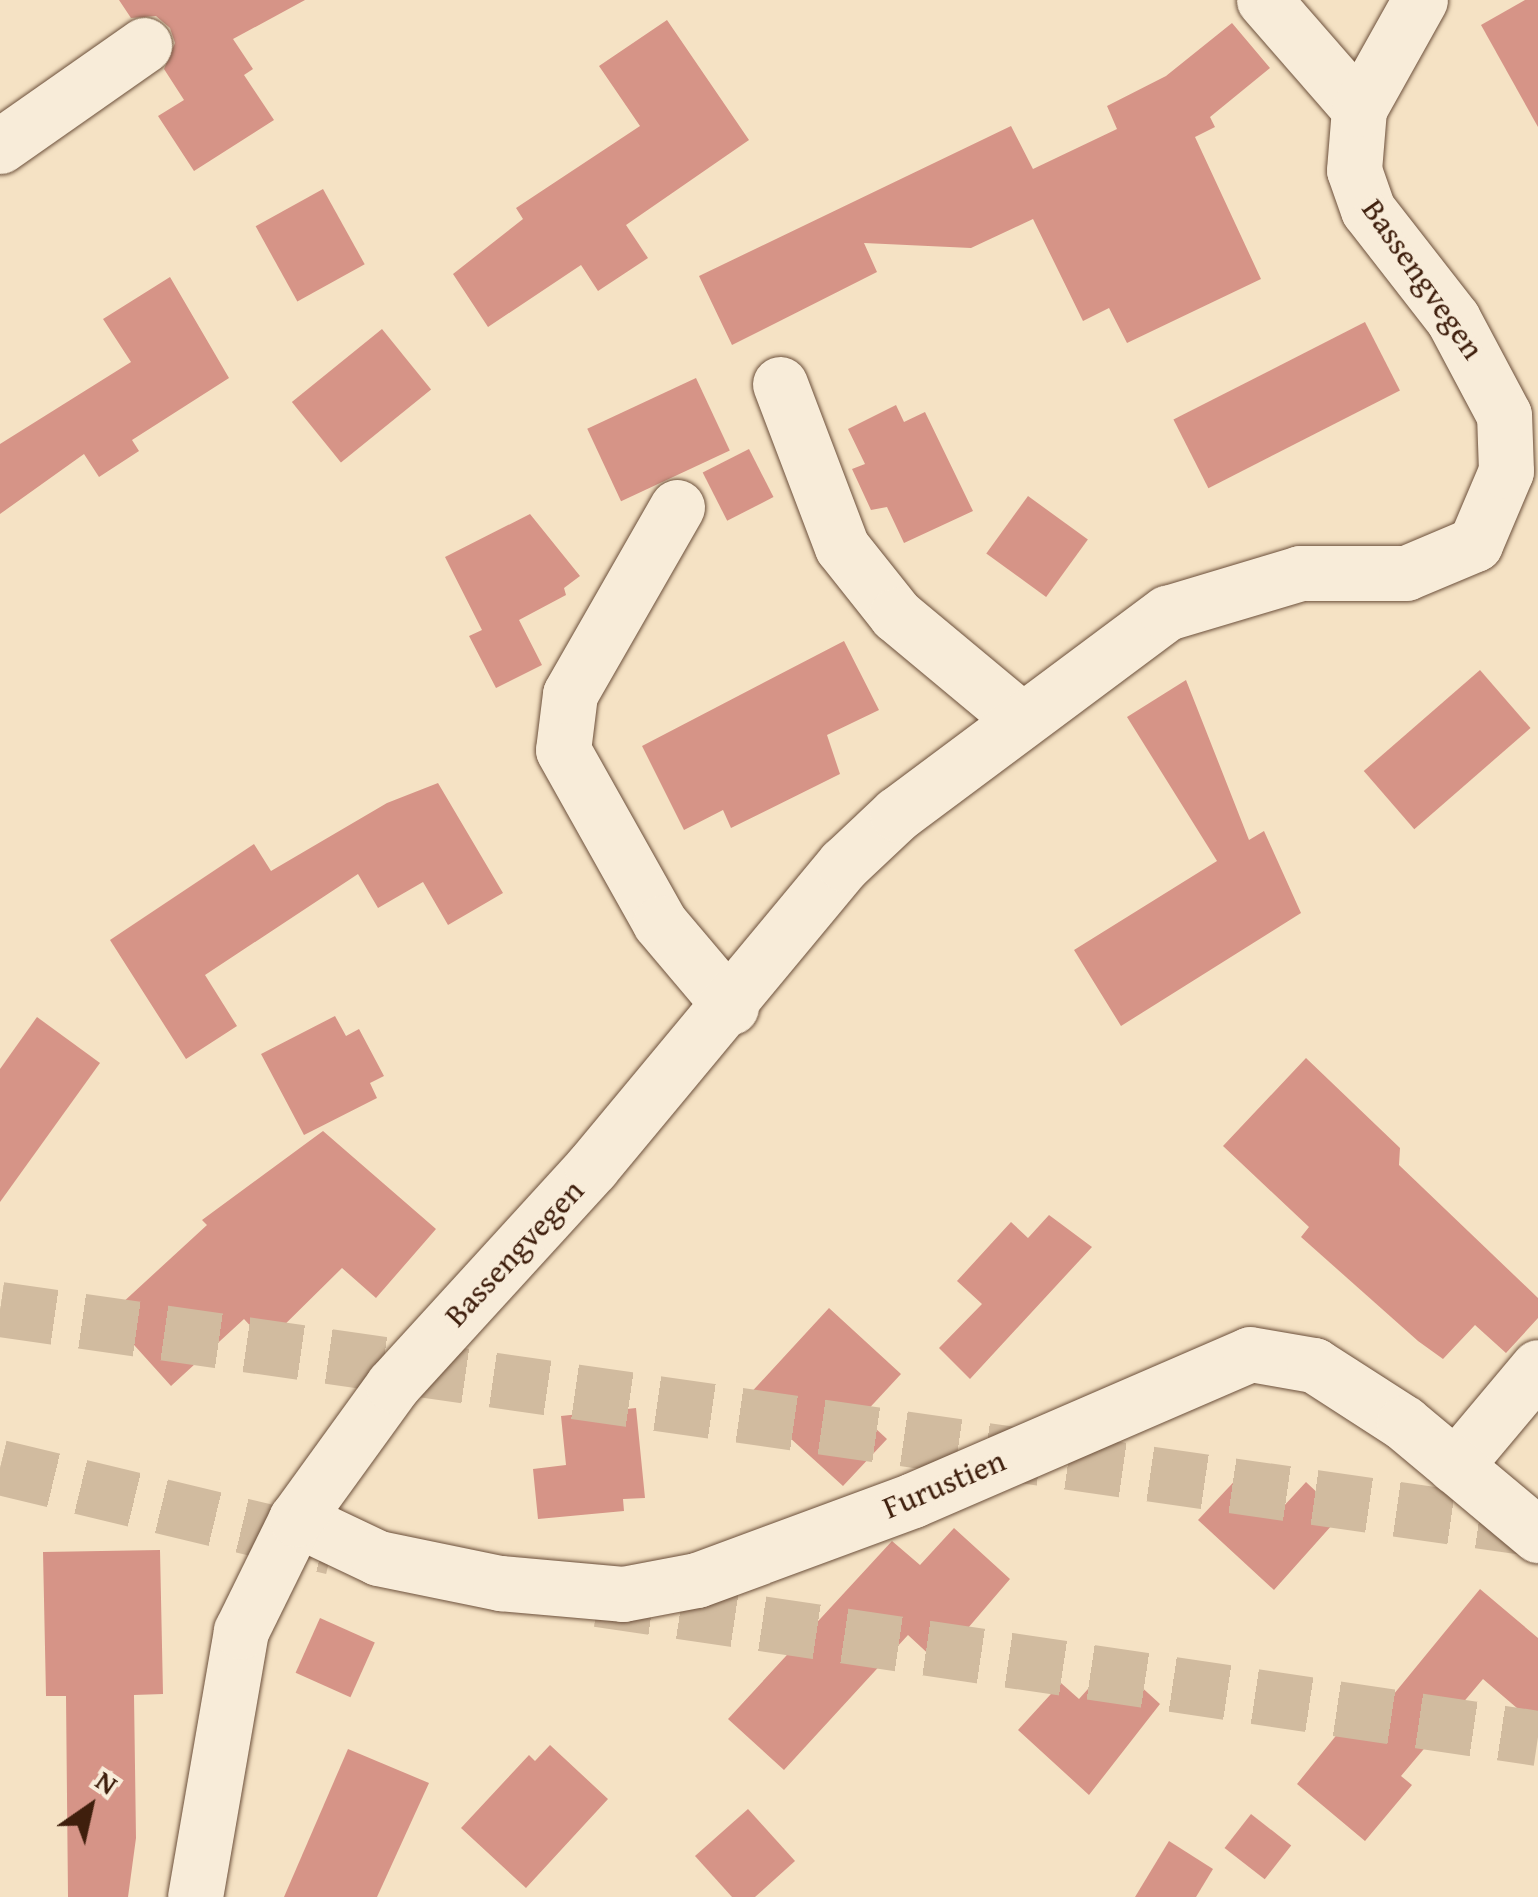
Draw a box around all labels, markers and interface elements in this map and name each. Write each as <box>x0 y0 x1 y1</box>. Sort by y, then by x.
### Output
street label: Bassengvegen <box>1354 192 1492 366</box>
street label: Bassengvegen <box>436 1172 592 1334</box>
street label: Furustien <box>877 1441 1011 1527</box>
north arrow <box>40 1757 140 1857</box>
text: N <box>88 1759 126 1804</box>

